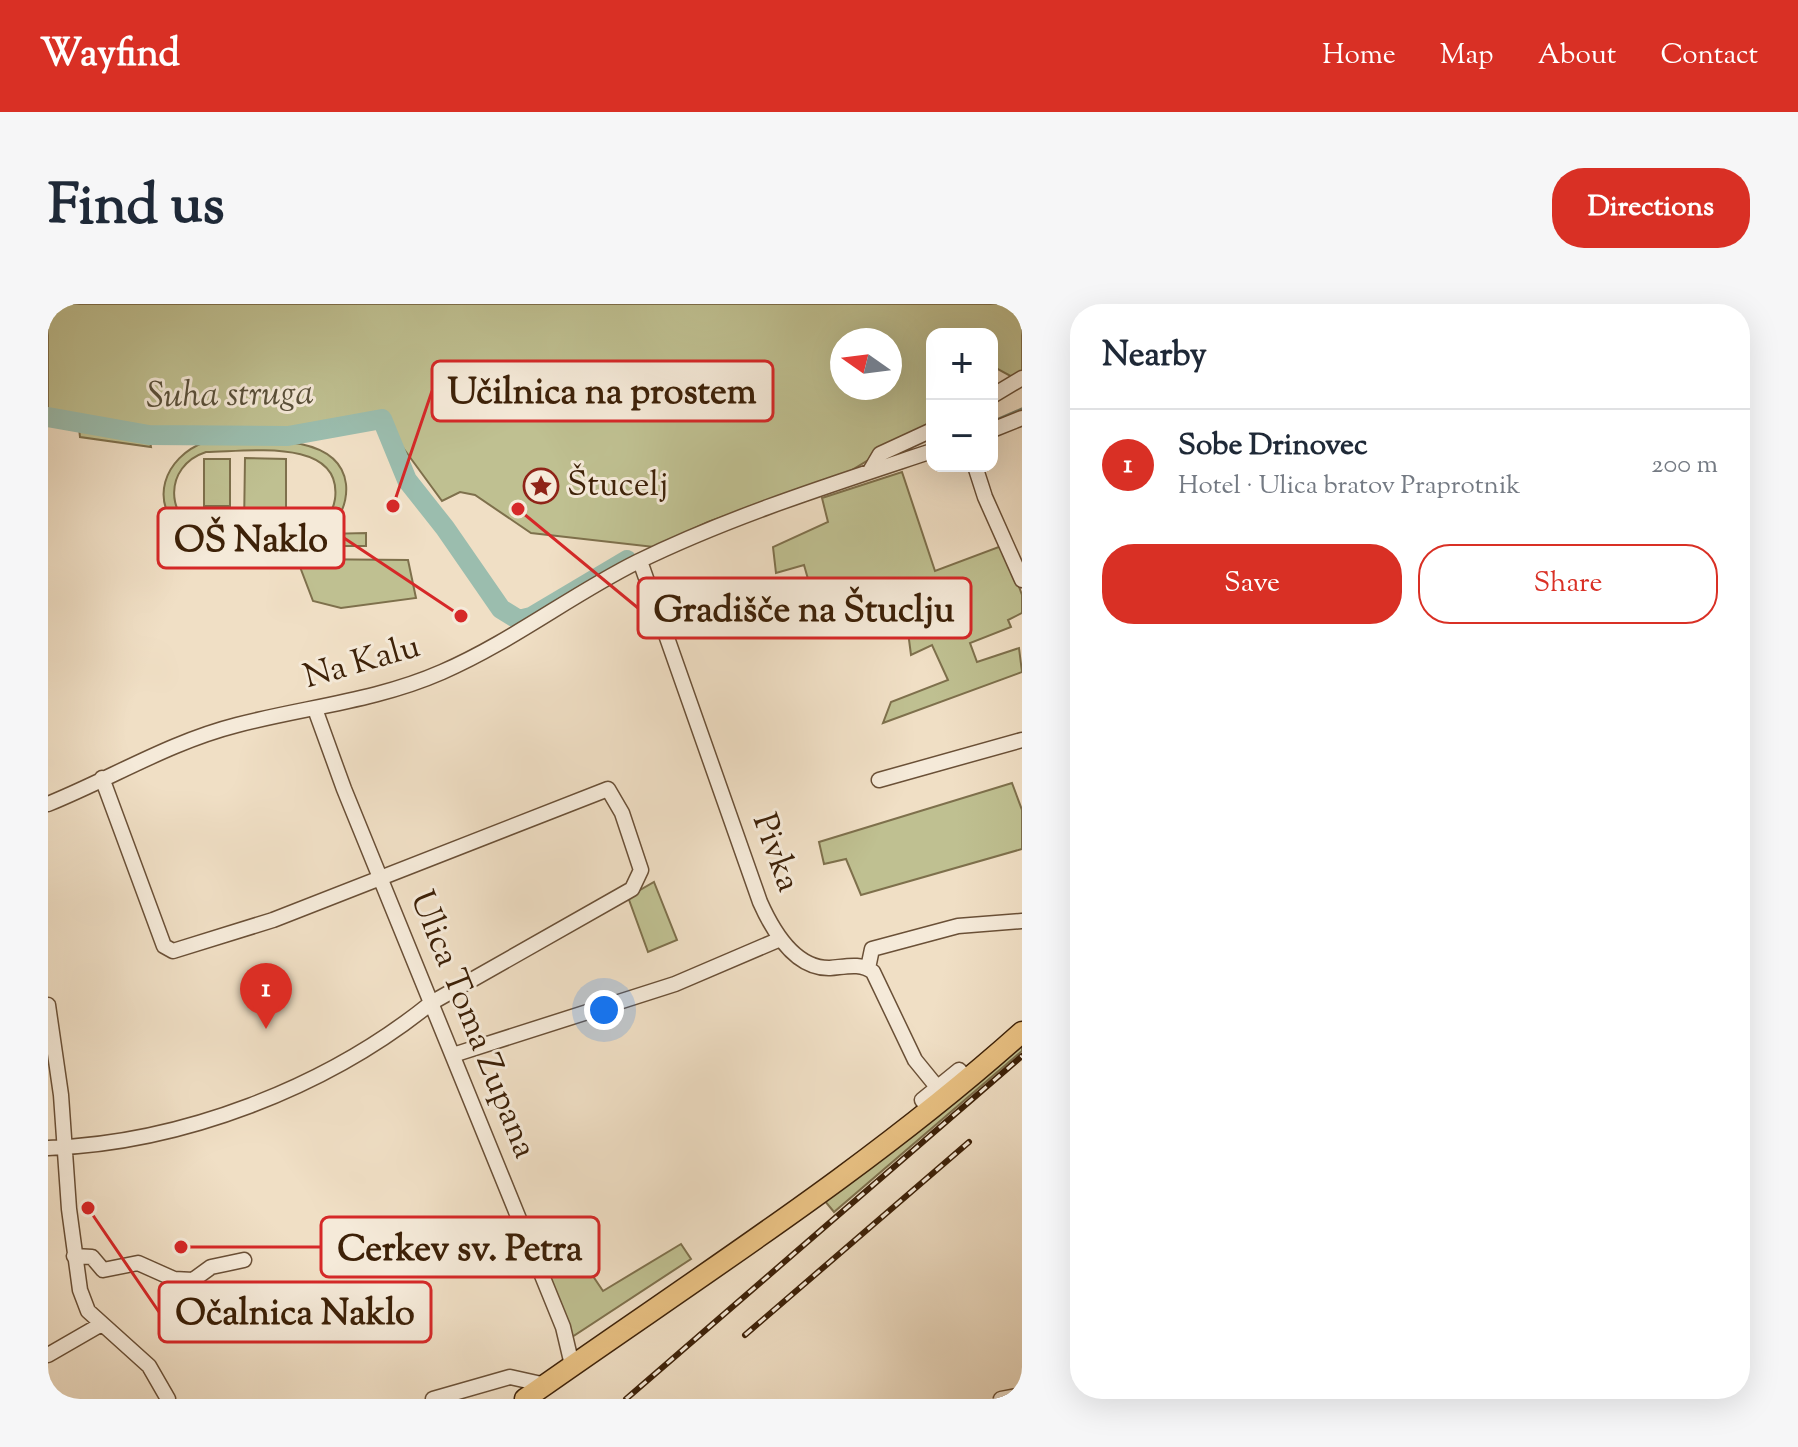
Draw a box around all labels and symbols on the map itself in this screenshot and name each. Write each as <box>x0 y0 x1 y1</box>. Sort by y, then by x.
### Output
north arrow <box>830 328 902 400</box>
callout: Učilnica na prostem <box>432 361 773 421</box>
text: Učilnica na prostem <box>448 368 757 420</box>
water label: Suha struga <box>146 369 314 423</box>
place label: Štucelj <box>567 462 668 511</box>
place icon: Štucelj <box>522 467 560 505</box>
callout: OŠ Naklo <box>158 508 344 568</box>
text: OŠ Naklo <box>174 516 328 568</box>
callout: Gradišče na Štuclju <box>638 578 971 638</box>
text: Gradišče na Štuclju <box>653 586 955 638</box>
street label: Na Kalu <box>298 623 426 703</box>
street label: Pivka <box>738 807 812 899</box>
street label: Ulica Toma Zupana <box>396 884 548 1166</box>
pin: 1 <box>240 963 292 1029</box>
your location <box>584 990 624 1030</box>
callout: Cerkev sv. Petra <box>321 1217 599 1277</box>
text: Cerkev sv. Petra <box>337 1225 583 1277</box>
callout: Očalnica Naklo <box>159 1282 431 1342</box>
text: Očalnica Naklo <box>175 1289 415 1341</box>

